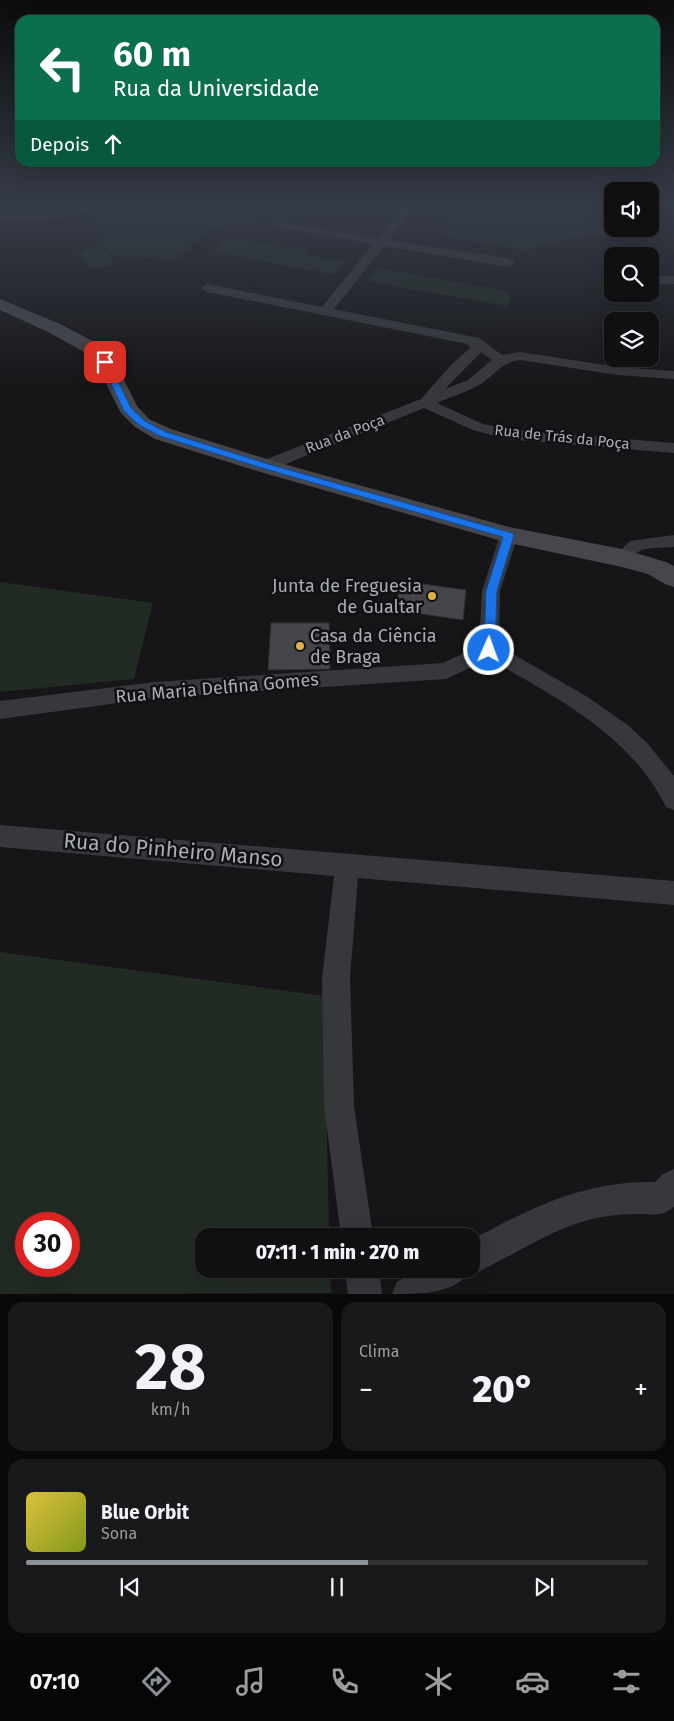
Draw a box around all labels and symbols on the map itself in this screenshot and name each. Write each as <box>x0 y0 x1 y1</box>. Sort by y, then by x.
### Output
pin <box>84 341 126 383</box>
street label: Rua da Poça <box>303 411 387 457</box>
street label: Rua de Trás da Poça <box>493 421 631 453</box>
place label: Junta de Freguesia de Gualtar <box>272 575 422 618</box>
marker: Junta de Freguesia de Gualtar <box>426 590 438 602</box>
position arrow <box>462 623 514 675</box>
place label: Casa da Ciência de Braga <box>310 625 437 668</box>
marker: Casa da Ciência de Braga <box>294 640 306 652</box>
street label: Rua Maria Delfina Gomes <box>114 668 320 708</box>
street label: Rua do Pinheiro Manso <box>62 827 284 873</box>
speed limit sign: 30 <box>15 1212 80 1277</box>

